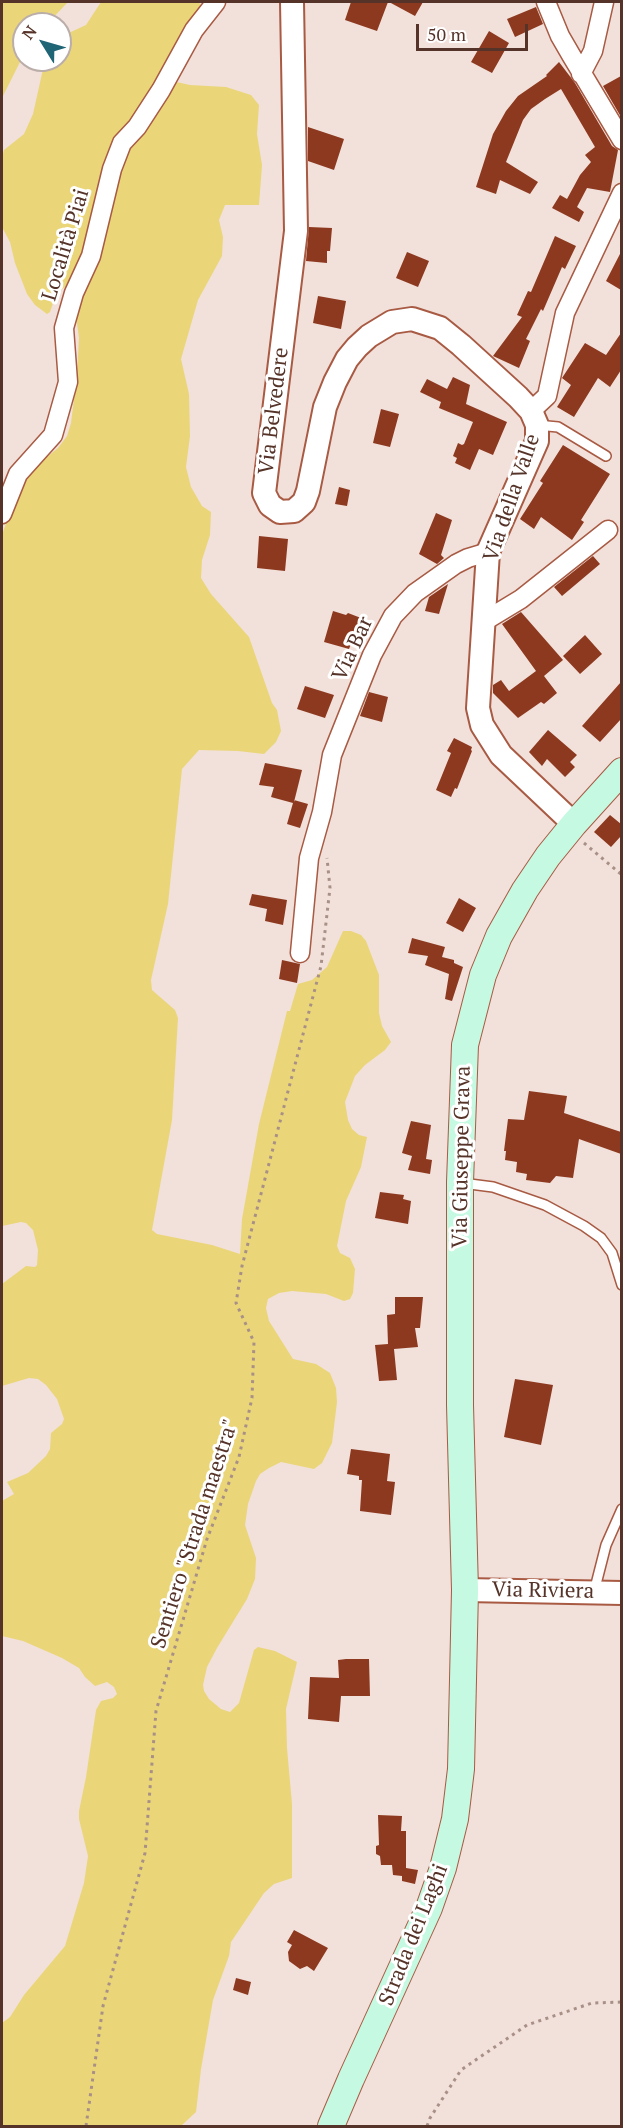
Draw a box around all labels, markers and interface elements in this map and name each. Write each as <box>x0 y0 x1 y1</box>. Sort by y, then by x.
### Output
north arrow <box>12 12 72 72</box>
scale bar <box>419 12 532 50</box>
text: N <box>17 21 42 44</box>
text: 50 m <box>427 22 466 46</box>
street label: Località Piai <box>37 186 95 304</box>
street label: Via Belvedere <box>254 346 294 476</box>
street label: Via della Valle <box>478 431 546 565</box>
street label: Via Bar <box>327 613 379 685</box>
street label: Via Giuseppe Grava <box>448 1065 476 1249</box>
street label: Sentiero "Strada maestra" <box>146 1416 244 1652</box>
street label: Via Riviera <box>492 1578 594 1604</box>
street label: Strada dei Laghi <box>374 1860 454 2010</box>

